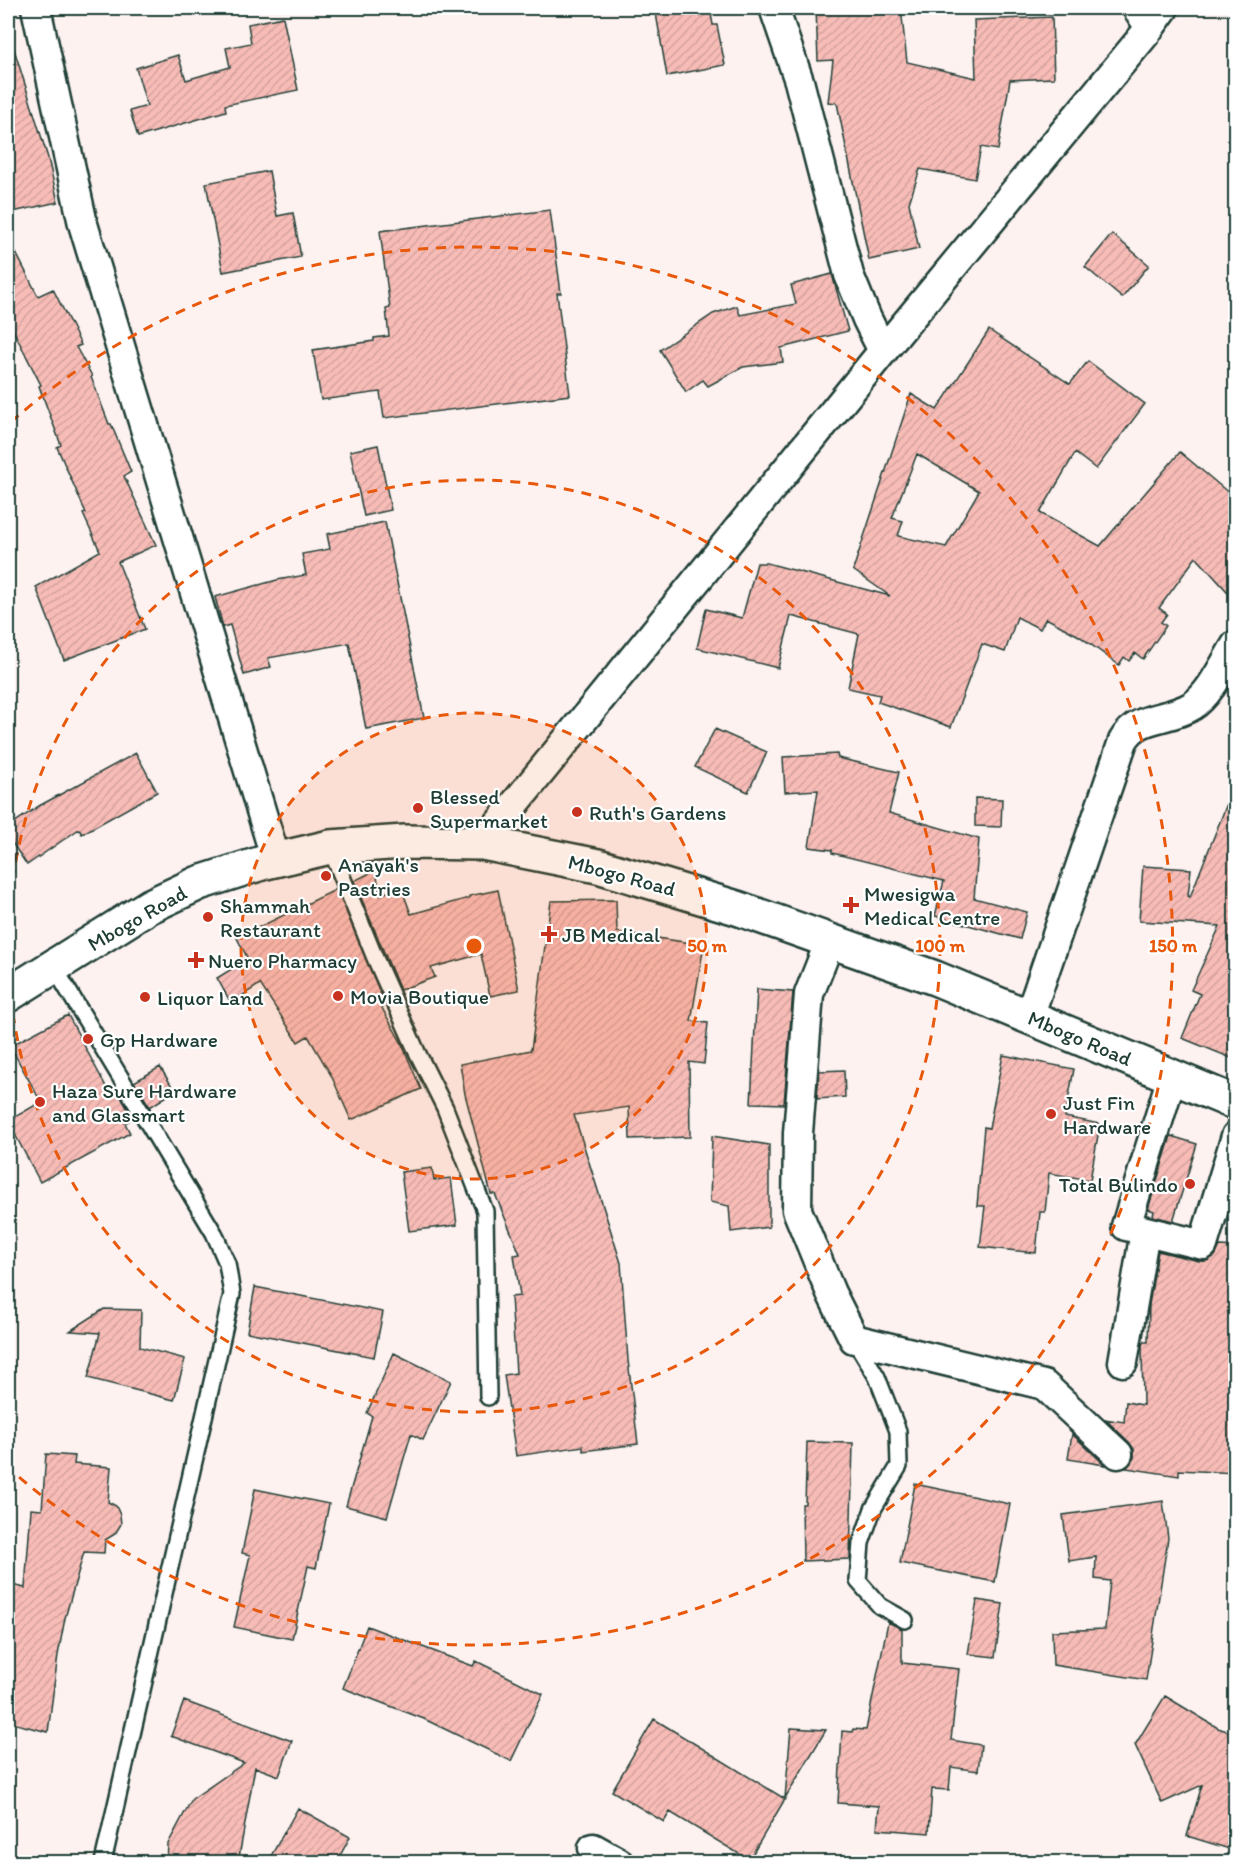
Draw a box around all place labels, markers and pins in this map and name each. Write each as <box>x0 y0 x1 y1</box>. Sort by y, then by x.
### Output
place label: Blessed Supermarket <box>430 784 548 833</box>
place label: Ruth's Gardens <box>589 800 726 825</box>
marker: Blessed Supermarket <box>411 801 425 815</box>
marker: Ruth's Gardens <box>570 805 584 819</box>
place label: Anayah's Pastries <box>338 852 419 901</box>
marker: Anayah's Pastries <box>319 869 333 883</box>
place label: Mwesigwa Medical Centre <box>864 881 1000 930</box>
place label: Shammah Restaurant <box>220 893 321 942</box>
marker: Mwesigwa Medical Centre <box>842 896 860 914</box>
marker: Shammah Restaurant <box>201 910 215 924</box>
place label: JB Medical <box>562 922 660 947</box>
marker: JB Medical <box>540 925 558 943</box>
centre of rings <box>464 936 484 956</box>
place label: Nuero Pharmacy <box>208 948 357 973</box>
marker: Nuero Pharmacy <box>189 953 203 967</box>
place label: Movia Boutique <box>350 984 489 1009</box>
place label: Liquor Land <box>157 985 264 1010</box>
marker: Movia Boutique <box>331 989 345 1003</box>
marker: Liquor Land <box>138 990 152 1004</box>
place label: Gp Hardware <box>100 1027 218 1052</box>
marker: Gp Hardware <box>81 1032 95 1046</box>
place label: Haza Sure Hardware and Glassmart <box>52 1078 237 1127</box>
place label: Just Fin Hardware <box>1063 1090 1151 1139</box>
marker: Haza Sure Hardware and Glassmart <box>33 1095 47 1109</box>
marker: Just Fin Hardware <box>1044 1107 1058 1121</box>
place label: Total Bulindo <box>1059 1172 1178 1197</box>
marker: Total Bulindo <box>1183 1177 1197 1191</box>

